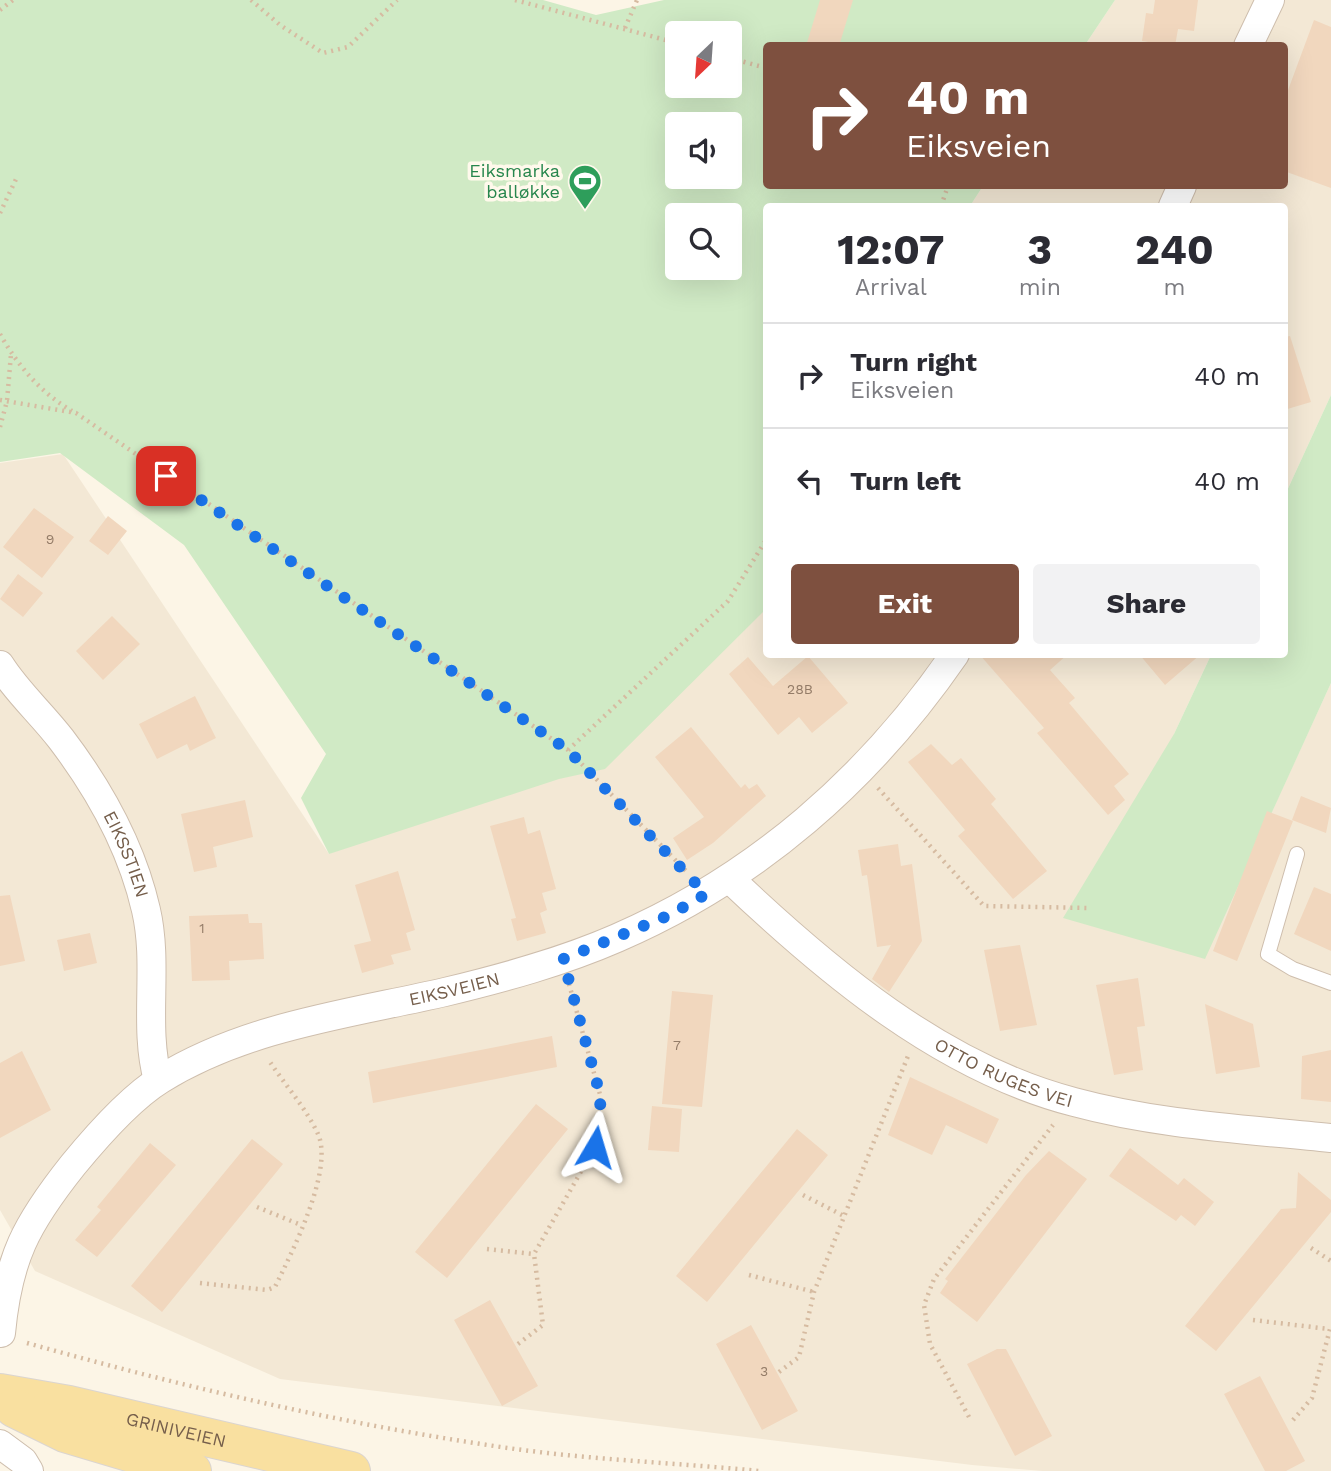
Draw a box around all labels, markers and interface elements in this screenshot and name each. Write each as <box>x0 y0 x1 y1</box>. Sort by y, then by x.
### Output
north arrow <box>665 21 742 98</box>
map controls <box>665 21 742 280</box>
text: 40 m <box>906 68 1029 126</box>
icon: right <box>791 70 882 161</box>
button: sound <box>665 112 742 189</box>
text: Eiksveien <box>906 127 1051 165</box>
place label: Eiksmarka balløkke <box>469 160 560 202</box>
sports icon: Eiksmarka balløkke <box>566 162 604 211</box>
button: search <box>665 203 742 280</box>
text: 12:07 <box>837 225 944 274</box>
text: 3 <box>1027 225 1052 274</box>
text: 240 <box>1135 225 1214 274</box>
text: Arrival <box>855 274 927 301</box>
text: min <box>1019 274 1061 301</box>
text: m <box>1164 274 1185 301</box>
text: Turn right <box>850 347 977 377</box>
icon: right <box>791 357 829 395</box>
text: 40 m <box>1194 361 1260 391</box>
text: Eiksveien <box>850 377 954 404</box>
pin <box>136 446 196 506</box>
icon: arrive <box>147 457 185 495</box>
icon: left <box>791 462 829 500</box>
text: Turn left <box>850 466 961 496</box>
text: 40 m <box>1194 466 1260 496</box>
house number: 9 <box>46 531 54 547</box>
button: Exit <box>791 564 1019 644</box>
button: Share <box>1033 564 1260 644</box>
house number: 28B <box>787 681 813 697</box>
street label: EIKSSTIEN <box>99 807 153 900</box>
house number: 1 <box>199 920 205 936</box>
street label: EIKSVEIEN <box>407 968 502 1010</box>
street label: OTTO RUGES VEI <box>931 1033 1075 1111</box>
house number: 7 <box>673 1037 681 1053</box>
position arrow <box>558 1110 632 1184</box>
house number: 3 <box>760 1363 768 1379</box>
street label: GRINIVEIEN <box>124 1408 228 1451</box>

